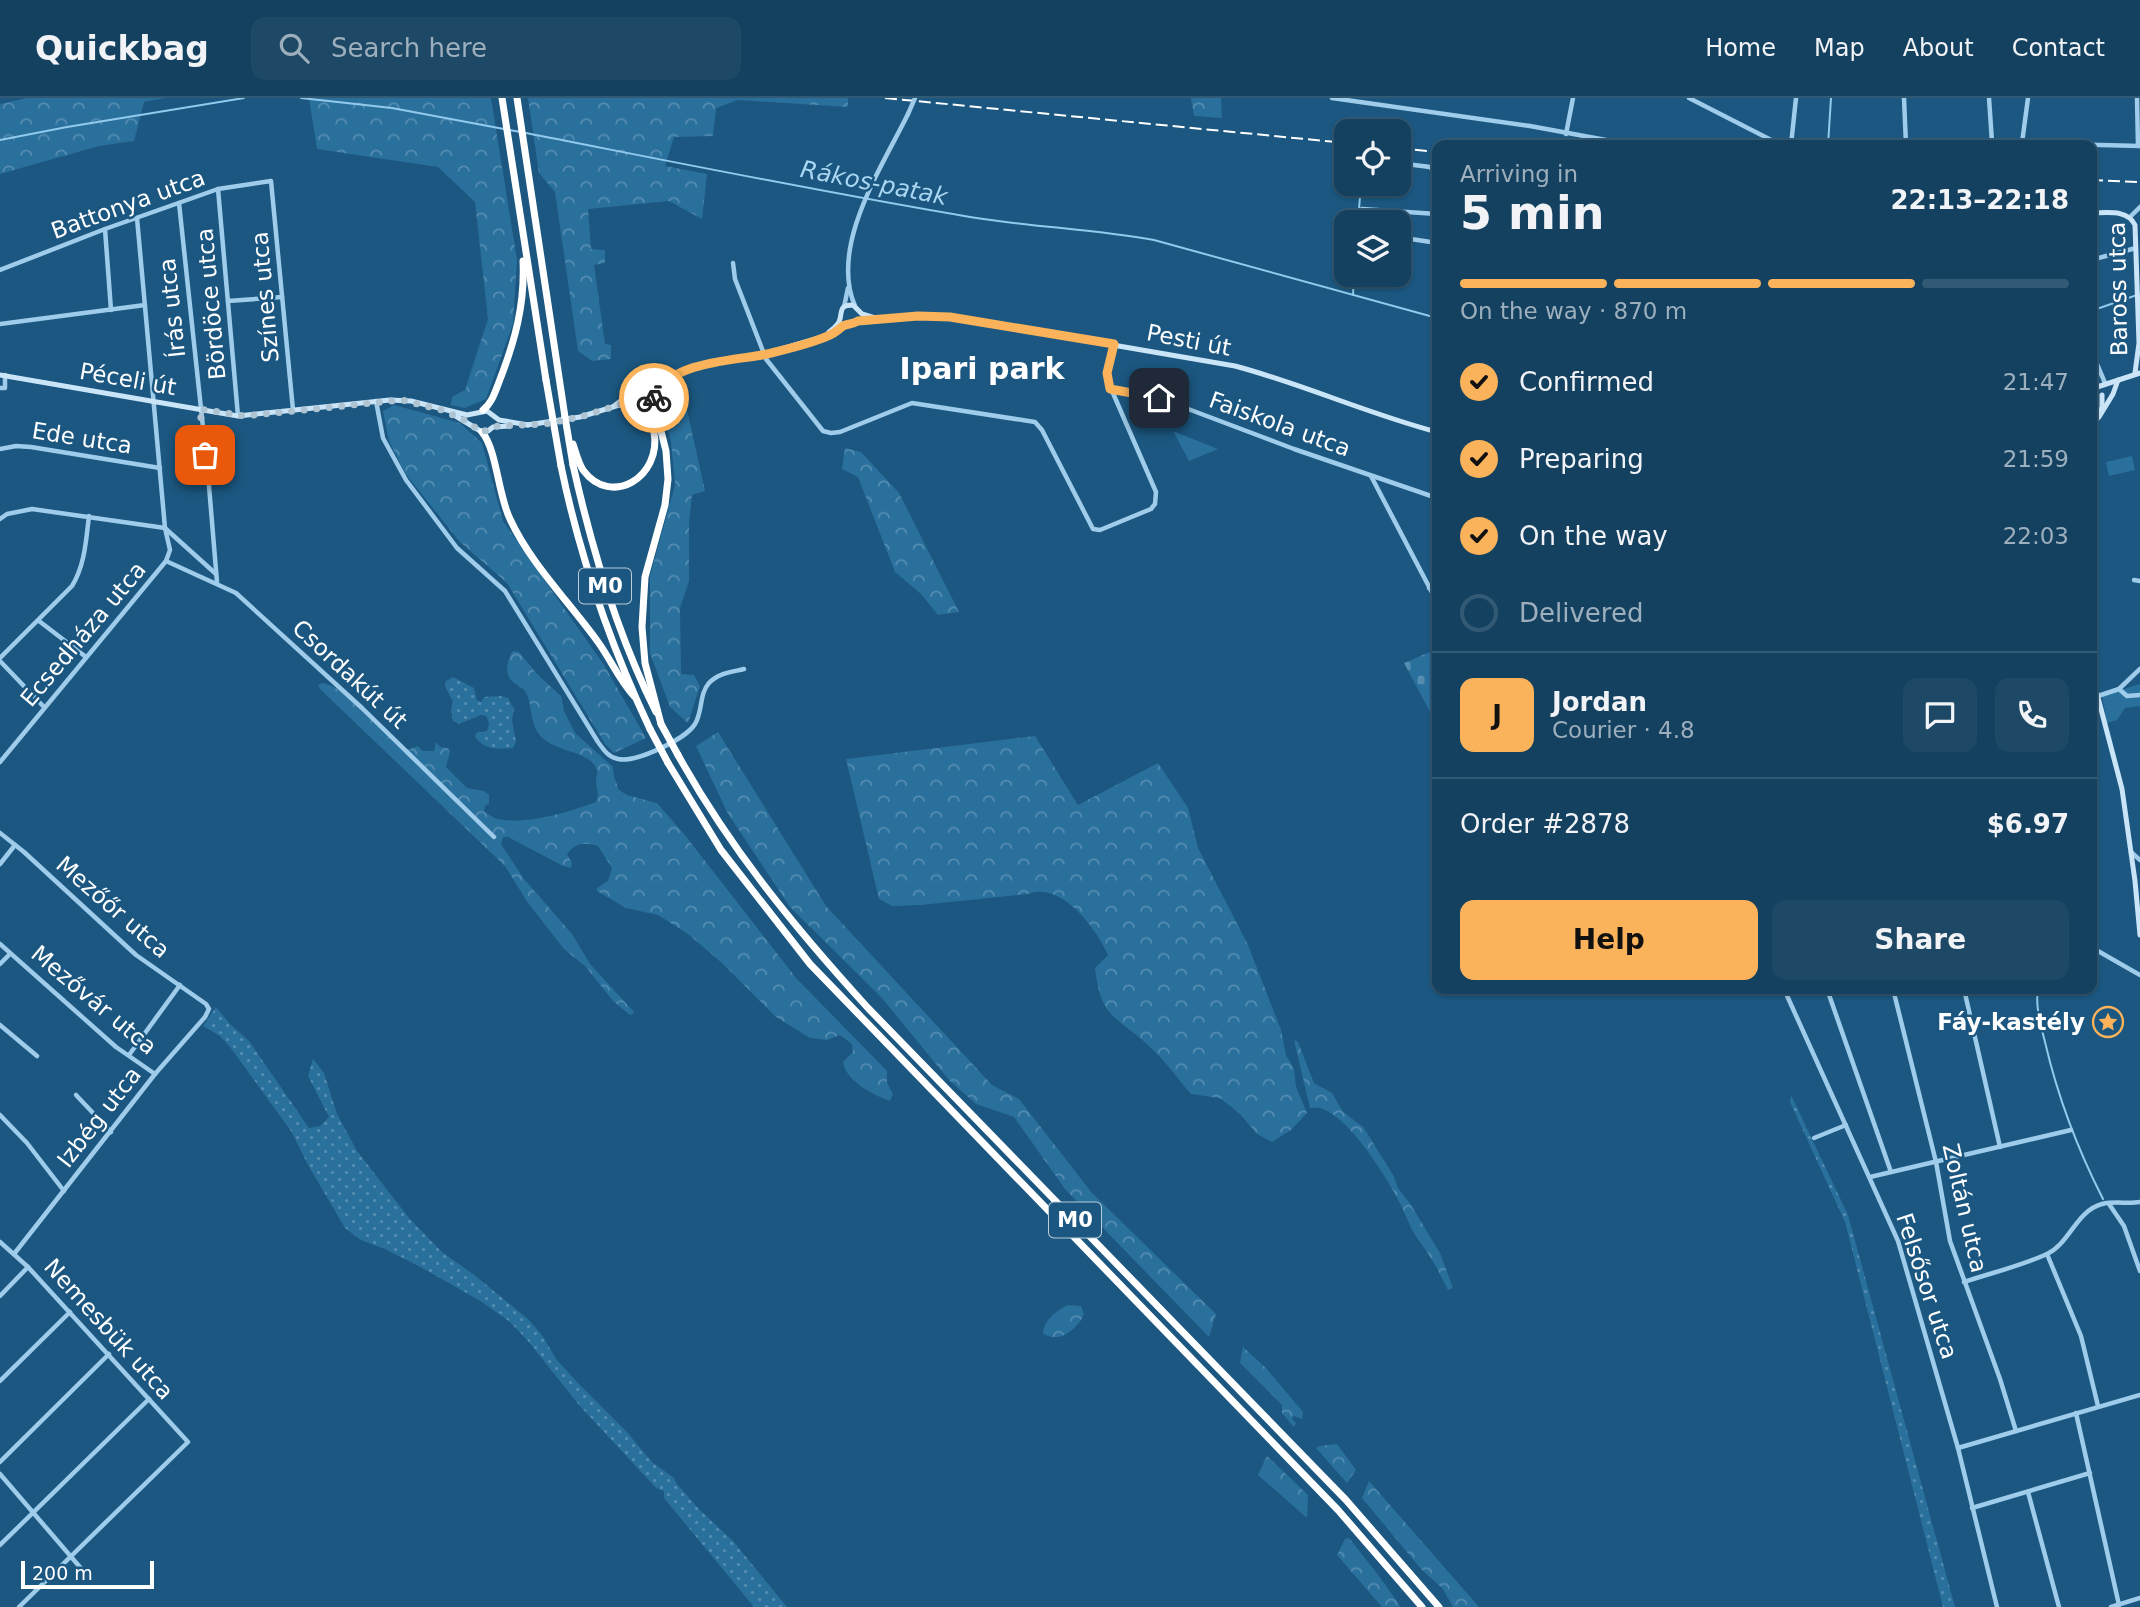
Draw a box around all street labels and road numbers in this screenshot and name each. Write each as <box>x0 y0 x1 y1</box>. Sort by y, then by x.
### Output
street label: Battonya utca <box>47 164 209 244</box>
street label: Baross utca <box>2104 222 2132 356</box>
street label: Bördöce utca <box>191 227 231 381</box>
street label: Színes utca <box>246 230 284 364</box>
street label: Írás utca <box>153 257 190 359</box>
street label: Pesti út <box>1145 319 1233 361</box>
street label: Péceli út <box>78 358 178 400</box>
street label: Faiskola utca <box>1206 386 1354 462</box>
street label: Ede utca <box>30 417 134 459</box>
street label: Ecsedháza utca <box>15 557 151 711</box>
road number: M0 <box>579 568 631 603</box>
street label: Csordakút út <box>287 614 413 734</box>
street label: Mezőőr utca <box>51 851 175 963</box>
street label: Mezővár utca <box>26 940 162 1060</box>
street label: Izbég utca <box>52 1062 146 1172</box>
street label: Zoltán utca <box>1938 1141 1992 1275</box>
road number: M0 <box>1049 1202 1101 1238</box>
street label: Felsősor utca <box>1891 1210 1963 1362</box>
street label: Nemesbük utca <box>39 1253 179 1405</box>

